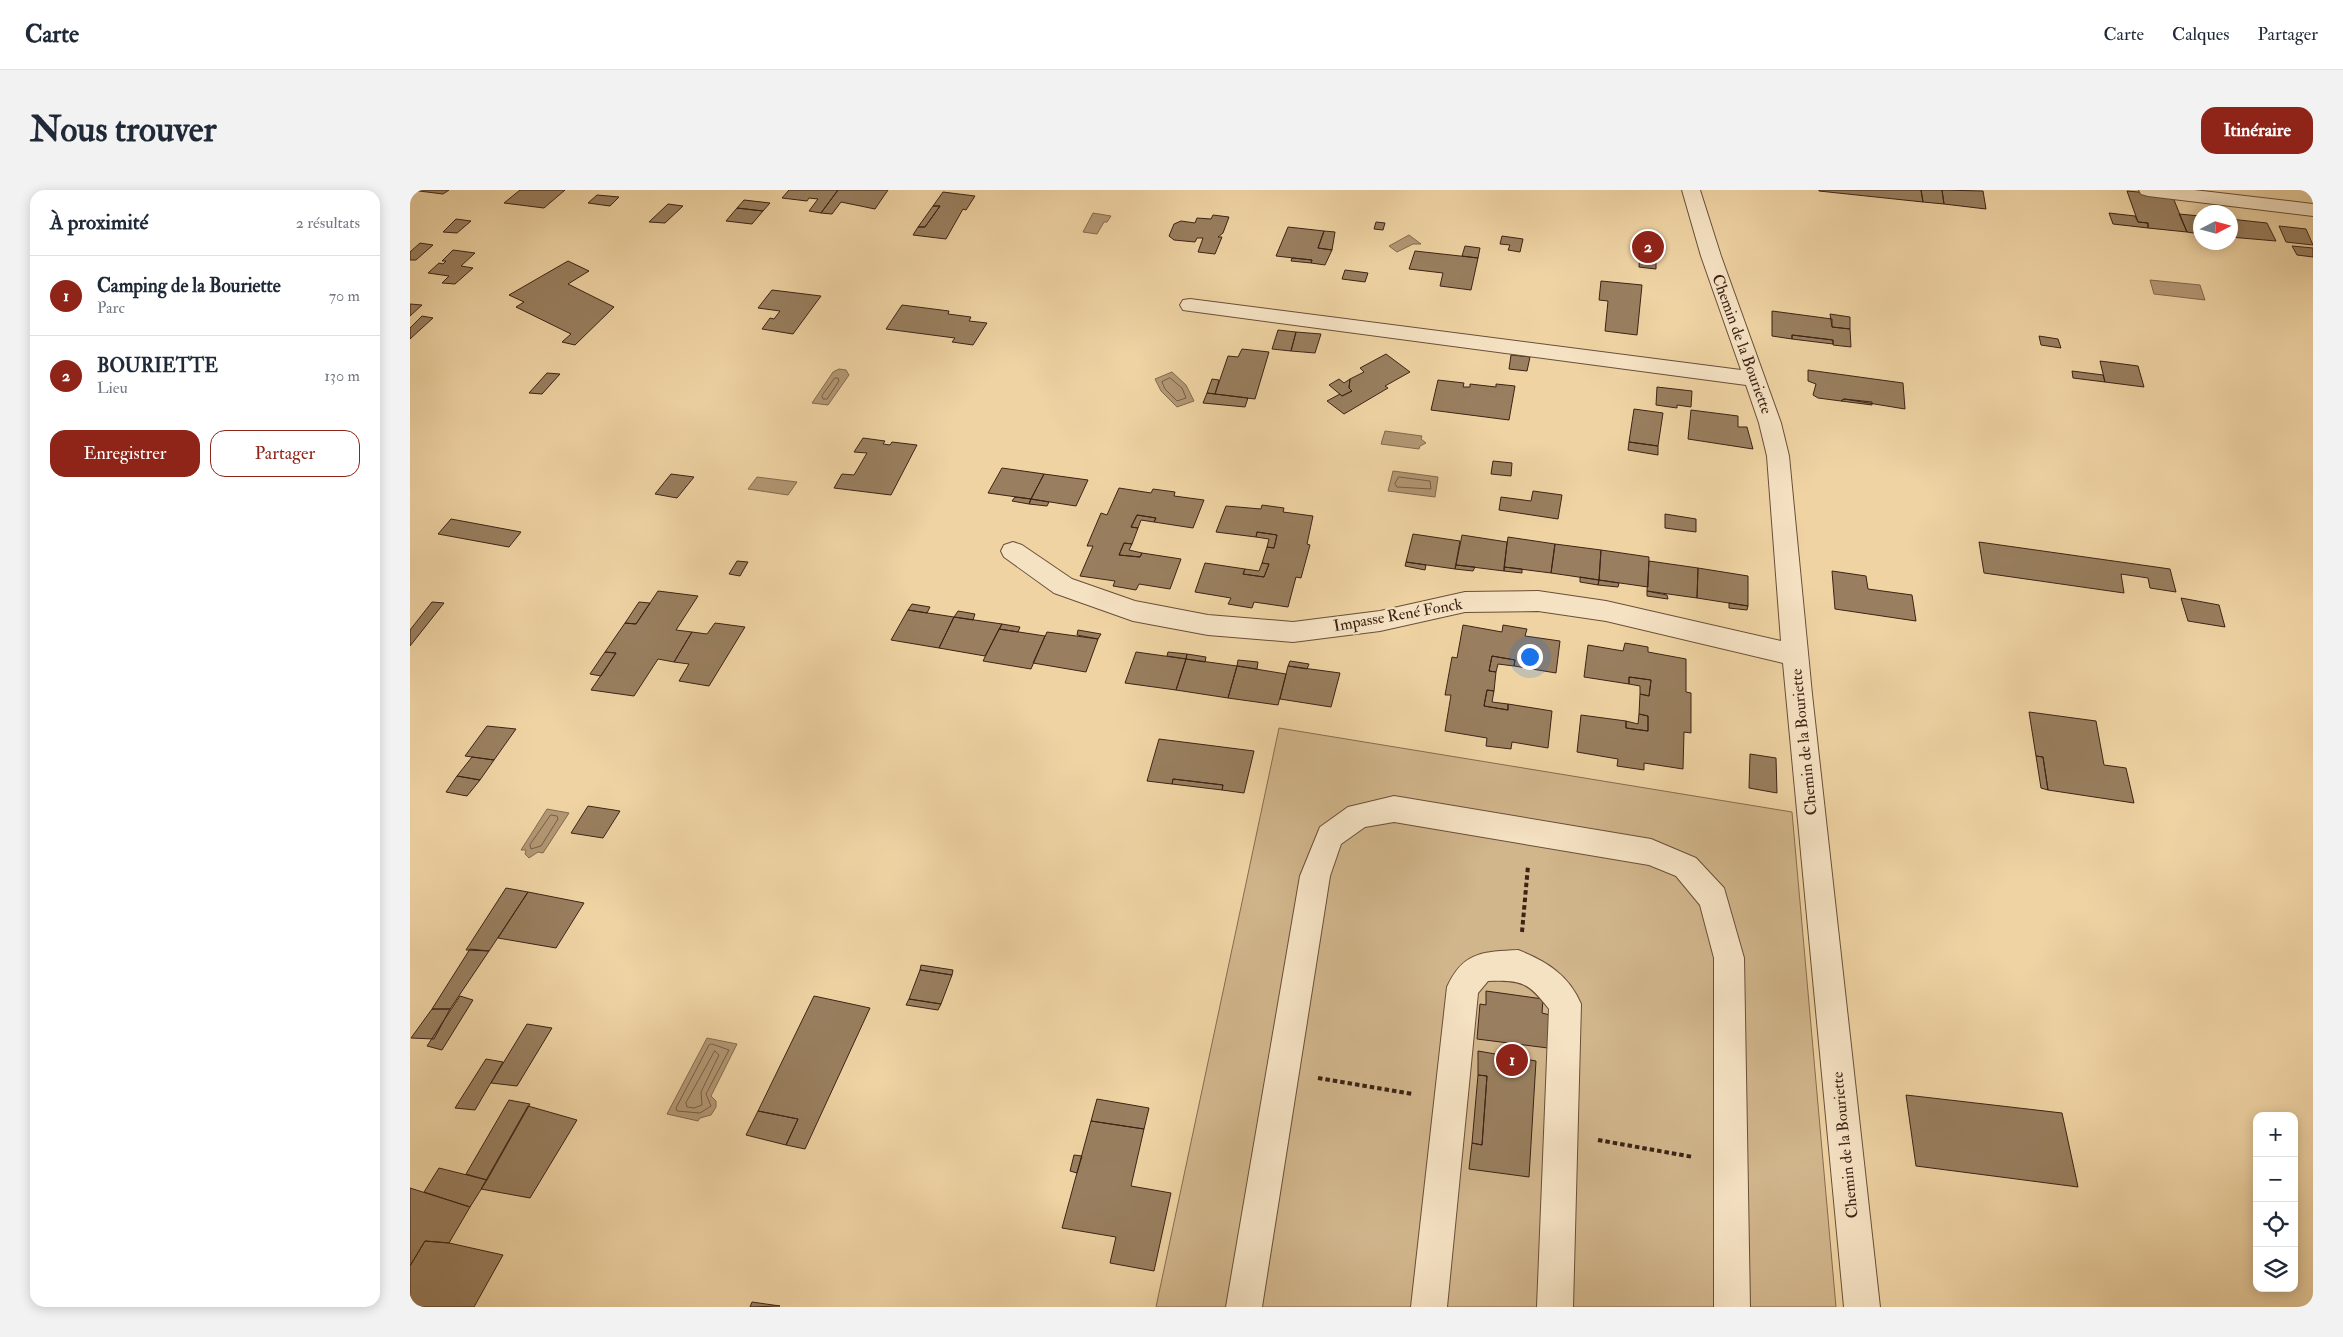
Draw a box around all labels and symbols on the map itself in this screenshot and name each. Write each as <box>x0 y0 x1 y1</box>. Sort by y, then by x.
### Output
north arrow <box>2193 205 2238 250</box>
pin: 2 <box>1632 228 1664 266</box>
street label: Chemin de la Bouriette <box>1707 271 1777 417</box>
street label: Impasse René Fonck <box>1332 594 1465 637</box>
your location <box>1517 644 1543 670</box>
street label: Chemin de la Bouriette <box>1786 667 1822 816</box>
pin: 1 <box>1496 1041 1528 1079</box>
street label: Chemin de la Bouriette <box>1827 1070 1863 1219</box>

